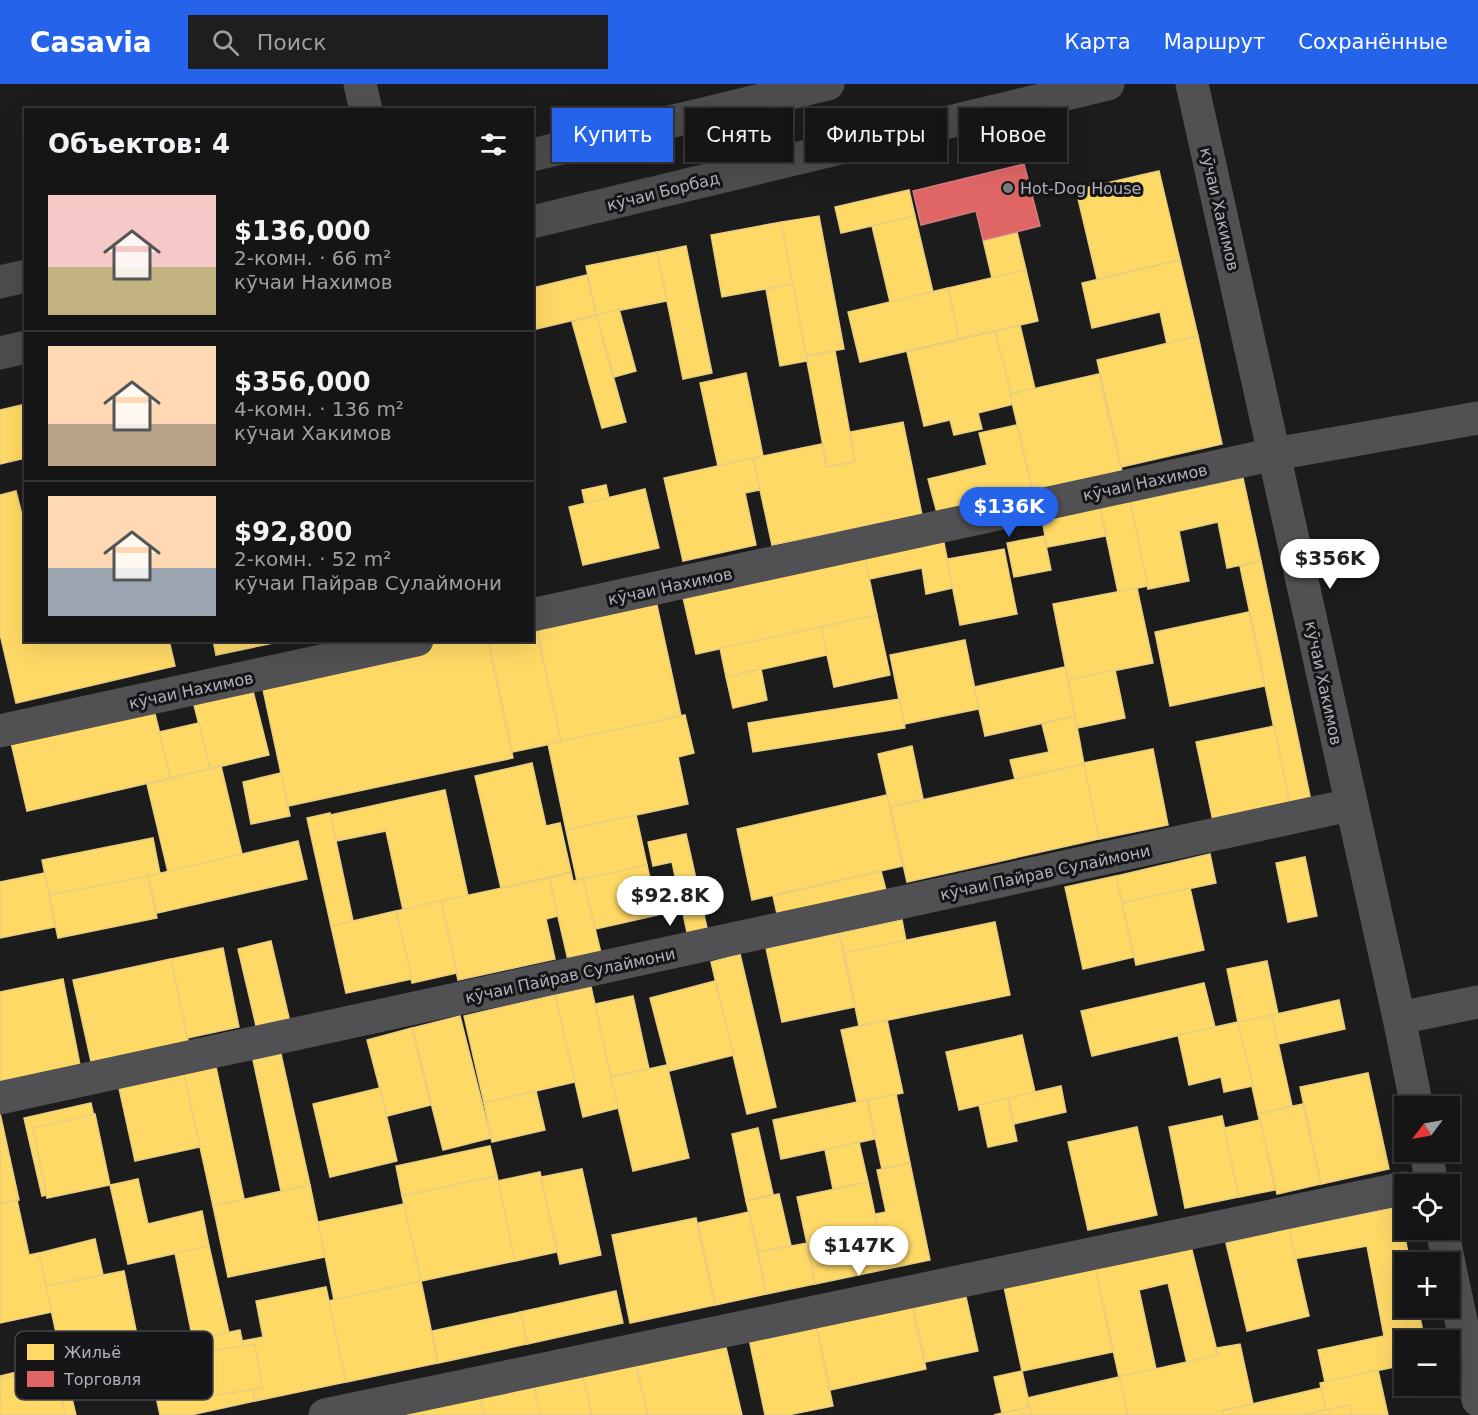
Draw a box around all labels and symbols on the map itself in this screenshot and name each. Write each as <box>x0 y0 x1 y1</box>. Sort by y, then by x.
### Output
street label: кӯчаи Хакимов <box>1196 146 1243 273</box>
street label: кӯчаи Борбад <box>605 168 721 215</box>
place label: Hot-Dog House <box>1020 179 1141 198</box>
marker: Hot-Dog House <box>1001 181 1015 195</box>
street label: кӯчаи Нахимов <box>1081 460 1209 505</box>
pin: $136K <box>967 487 1051 538</box>
pin: $356K <box>1288 539 1372 590</box>
street label: кӯчаи Нахимов <box>606 564 734 609</box>
street label: кӯчаи Хакимов <box>1301 620 1346 747</box>
street label: кӯчаи Нахимов <box>127 668 255 713</box>
street label: кӯчаи Пайрав Сулаймони <box>938 841 1152 904</box>
pin: $92.8K <box>621 876 719 927</box>
street label: кӯчаи Пайрав Сулаймони <box>463 944 677 1007</box>
north arrow <box>1394 1096 1460 1162</box>
pin: $147K <box>817 1226 901 1277</box>
legend <box>15 1331 213 1400</box>
text: Жильё <box>64 1343 121 1362</box>
text: Торговля <box>63 1370 141 1389</box>

